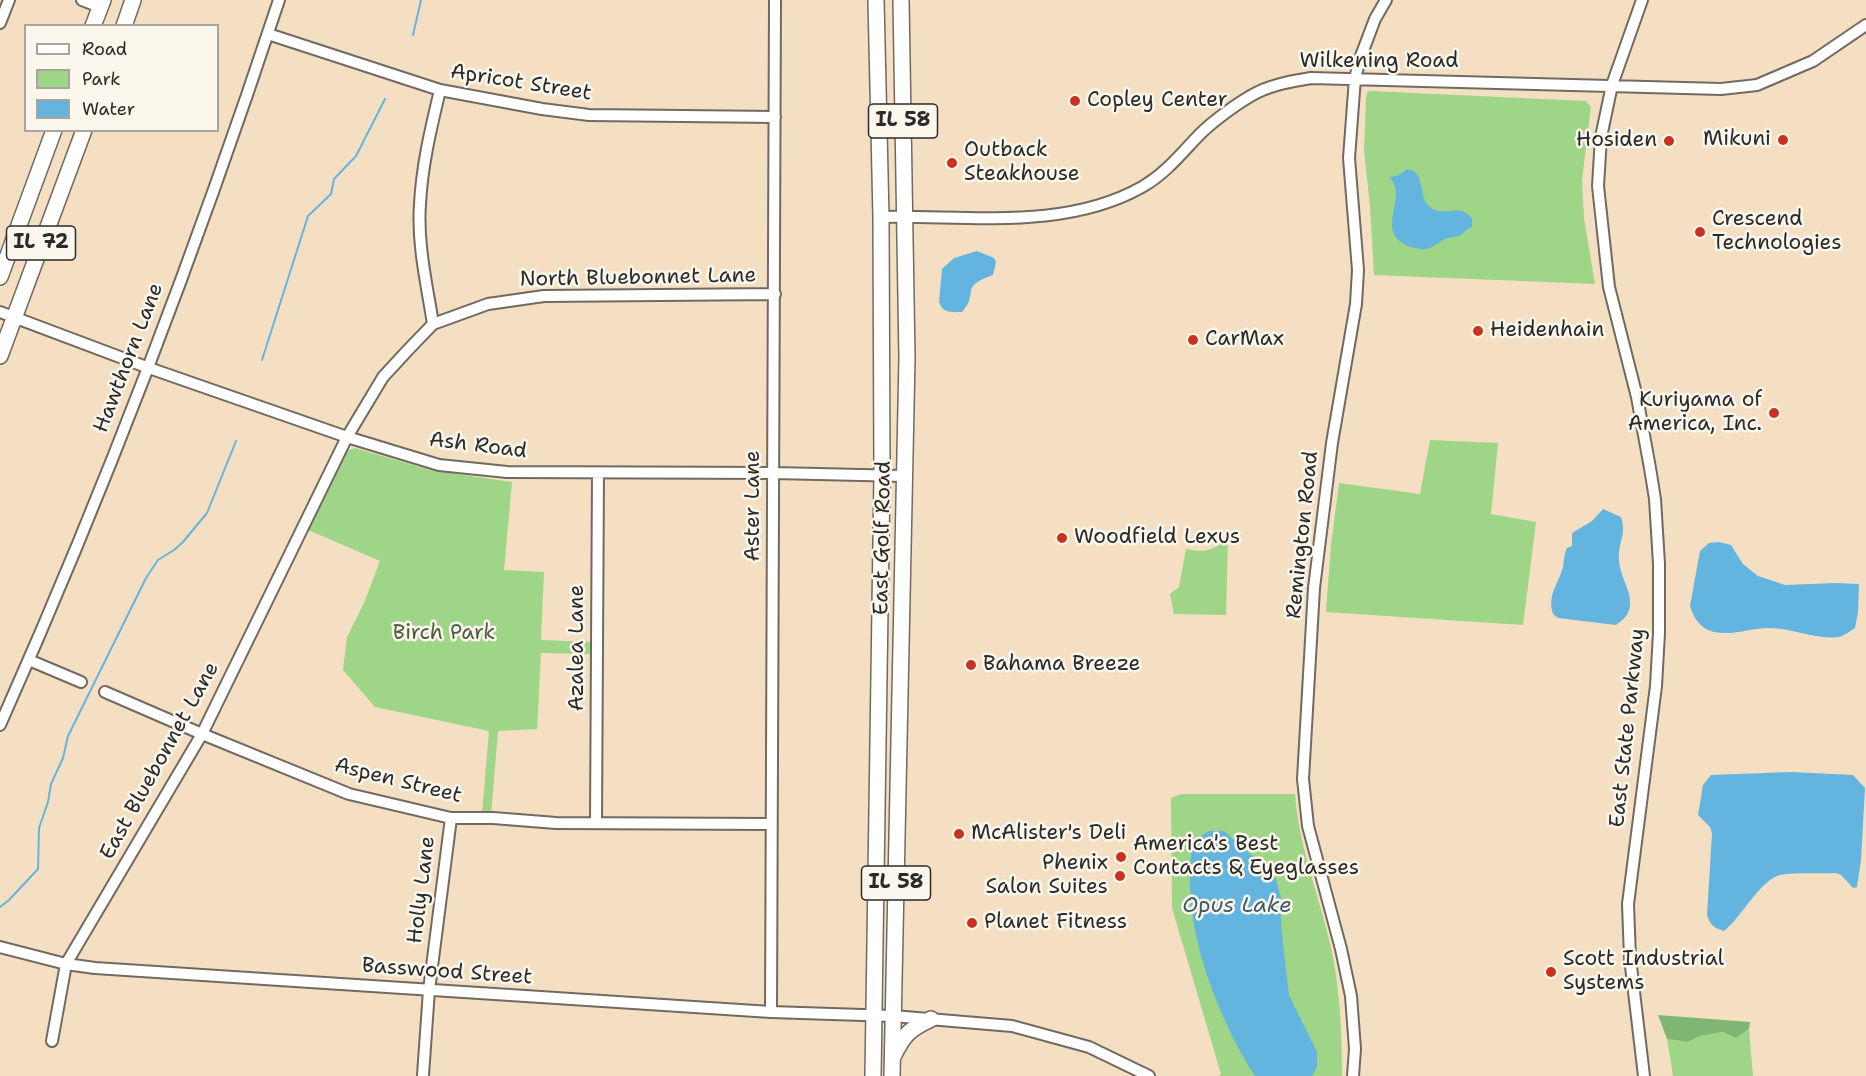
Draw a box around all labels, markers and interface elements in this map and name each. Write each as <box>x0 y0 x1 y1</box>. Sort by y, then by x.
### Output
legend <box>24 24 219 132</box>
text: Road <box>82 37 127 61</box>
street label: Wilkening Road <box>1299 49 1459 75</box>
street label: Apricot Street <box>449 59 593 107</box>
text: Park <box>82 67 121 91</box>
place label: Copley Center <box>1087 88 1228 114</box>
marker: Copley Center <box>1068 94 1082 108</box>
text: Water <box>82 97 135 121</box>
road number: IL 58 <box>868 104 938 138</box>
place label: Mikuni <box>1703 127 1771 153</box>
place label: Hosiden <box>1576 128 1657 154</box>
marker: Mikuni <box>1776 133 1790 147</box>
marker: Hosiden <box>1662 134 1676 148</box>
place label: Outback Steakhouse <box>964 138 1080 188</box>
marker: Outback Steakhouse <box>945 156 959 170</box>
place label: Crescend Technologies <box>1712 207 1842 257</box>
marker: Crescend Technologies <box>1693 225 1707 239</box>
road number: IL 72 <box>6 226 76 260</box>
street label: North Bluebonnet Lane <box>519 263 757 293</box>
street label: Hawthorn Lane <box>89 280 169 436</box>
place label: Heidenhain <box>1490 318 1604 344</box>
marker: Heidenhain <box>1471 324 1485 338</box>
place label: CarMax <box>1205 327 1284 353</box>
marker: CarMax <box>1186 333 1200 347</box>
place label: Kuriyama of America, Inc. <box>1628 388 1762 438</box>
marker: Kuriyama of America, Inc. <box>1767 406 1781 420</box>
street label: Ash Road <box>428 428 528 464</box>
street label: Aster Lane <box>741 450 767 562</box>
street label: Remington Road <box>1282 450 1324 620</box>
street label: East Golf Road <box>869 461 897 615</box>
place label: Woodfield Lexus <box>1074 525 1240 551</box>
marker: Woodfield Lexus <box>1055 531 1069 545</box>
street label: Azalea Lane <box>565 585 591 711</box>
park label: Birch Park <box>393 621 495 647</box>
street label: East State Parkway <box>1605 627 1651 829</box>
place label: Bahama Breeze <box>983 652 1140 678</box>
street label: East Bluebonnet Lane <box>95 658 225 864</box>
marker: Bahama Breeze <box>964 658 978 672</box>
street label: Aspen Street <box>332 753 464 809</box>
place label: McAlister's Deli <box>971 821 1127 847</box>
marker: McAlister's Deli <box>952 827 966 841</box>
place label: America's Best Contacts & Eyeglasses <box>1133 832 1359 882</box>
street label: Holly Lane <box>403 835 441 945</box>
marker: America's Best Contacts & Eyeglasses <box>1114 850 1128 864</box>
place label: Phenix Salon Suites <box>985 851 1108 901</box>
road number: IL 58 <box>862 866 930 900</box>
marker: Phenix Salon Suites <box>1113 869 1127 883</box>
water label: Opus Lake <box>1182 893 1292 919</box>
place label: Planet Fitness <box>984 910 1127 936</box>
marker: Planet Fitness <box>965 916 979 930</box>
place label: Scott Industrial Systems <box>1563 947 1724 997</box>
street label: Basswood Street <box>361 953 533 991</box>
marker: Scott Industrial Systems <box>1544 965 1558 979</box>

